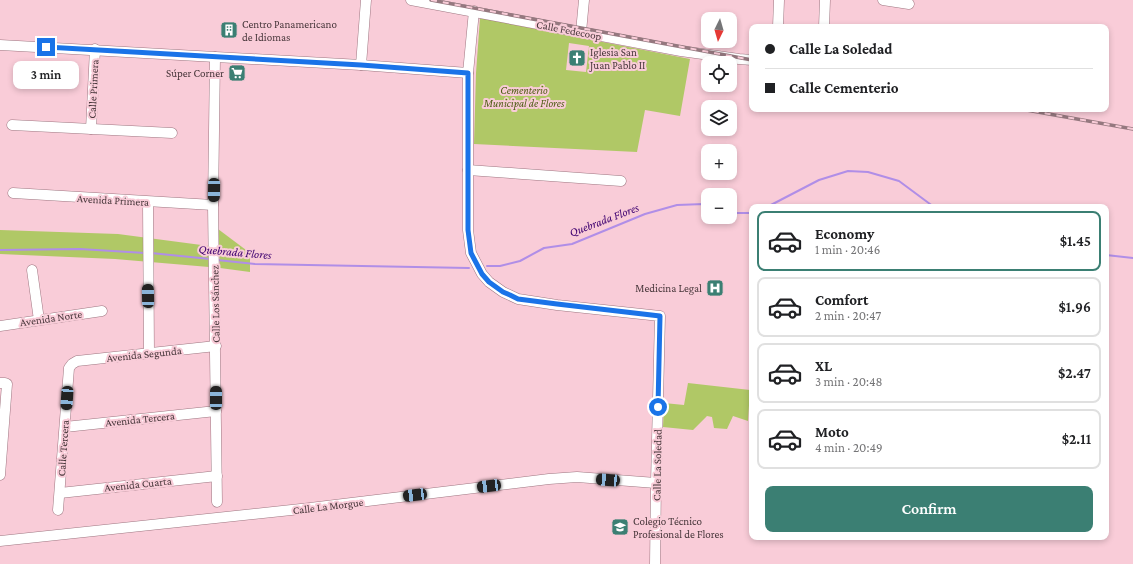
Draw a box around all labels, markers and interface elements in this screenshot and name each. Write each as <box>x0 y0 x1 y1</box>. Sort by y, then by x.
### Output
north arrow <box>701 12 737 48</box>
map controls <box>701 12 737 224</box>
place label: Centro Panamericano de Idiomas <box>242 18 337 43</box>
street label: Calle Fedecoop <box>535 18 603 43</box>
building icon: Centro Panamericano de Idiomas <box>219 20 239 40</box>
route end <box>37 38 55 56</box>
text: Calle La Soledad <box>789 41 893 57</box>
place label: Iglesia San Juan Pablo II <box>589 46 645 72</box>
church icon: Iglesia San Juan Pablo II <box>567 48 587 68</box>
button: locate <box>701 56 737 92</box>
street label: Calle Primera <box>85 59 101 119</box>
callout: 3 min <box>13 61 79 89</box>
supermarket icon: Súper Corner <box>227 63 247 83</box>
text: 3 min <box>31 67 61 82</box>
place label: Súper Corner <box>166 67 224 80</box>
text: Calle Cementerio <box>789 80 899 96</box>
park label: Cementerio Municipal de Flores <box>483 84 565 110</box>
button: layers <box>701 100 737 136</box>
button: + <box>701 144 737 180</box>
car <box>208 178 220 202</box>
button: − <box>701 188 737 224</box>
street label: Avenida Primera <box>77 192 149 208</box>
water label: Quebrada Flores <box>567 200 641 240</box>
icon: car <box>767 223 803 259</box>
text: Economy <box>815 226 874 242</box>
text: $1.45 <box>1060 233 1091 249</box>
water label: Quebrada Flores <box>198 242 272 262</box>
text: 1 min · 20:46 <box>815 242 880 257</box>
street label: Calle Los Sánchez <box>208 265 222 343</box>
hospital icon: Medicina Legal <box>705 278 725 298</box>
place label: Medicina Legal <box>635 282 702 295</box>
car <box>142 284 154 308</box>
icon: car <box>767 289 803 325</box>
text: Comfort <box>815 292 869 308</box>
text: $1.96 <box>1059 299 1091 315</box>
street label: Avenida Norte <box>19 308 83 328</box>
text: 2 min · 20:47 <box>815 308 881 323</box>
street label: Avenida Segunda <box>106 344 182 365</box>
icon: car <box>767 355 803 391</box>
text: XL <box>815 358 832 374</box>
text: $2.47 <box>1058 365 1091 381</box>
text: 3 min · 20:48 <box>815 374 883 389</box>
car <box>60 386 74 410</box>
car <box>210 386 222 410</box>
route start <box>649 398 667 416</box>
street label: Avenida Tercera <box>105 409 175 429</box>
street label: Calle Tercera <box>55 419 71 477</box>
icon: car <box>767 421 803 457</box>
text: Moto <box>815 424 849 440</box>
street label: Calle La Soledad <box>650 429 664 501</box>
text: $2.11 <box>1062 431 1091 447</box>
text: 4 min · 20:49 <box>815 440 883 455</box>
car <box>596 473 620 487</box>
street label: Avenida Cuarta <box>104 475 172 493</box>
car <box>476 479 502 493</box>
button: Confirm <box>765 486 1093 532</box>
car <box>402 488 428 502</box>
street label: Calle La Morgue <box>292 496 364 517</box>
place label: Colegio Técnico Profesional de Flores <box>633 515 724 540</box>
school or university icon: Colegio Técnico Profesional de Flores <box>610 517 630 537</box>

